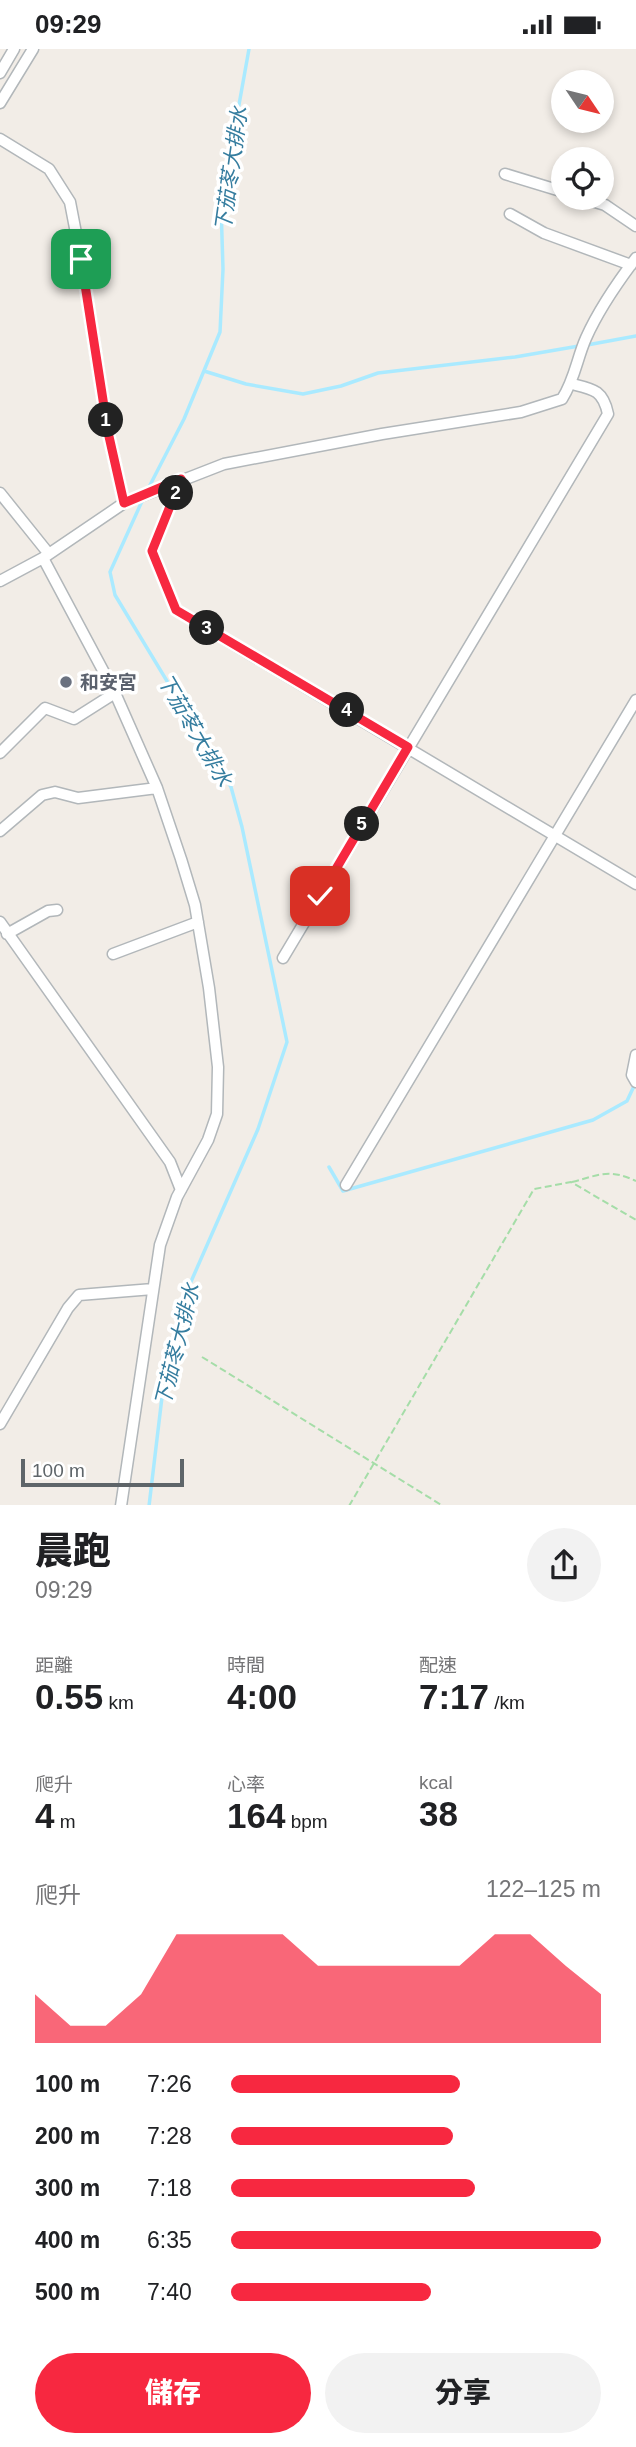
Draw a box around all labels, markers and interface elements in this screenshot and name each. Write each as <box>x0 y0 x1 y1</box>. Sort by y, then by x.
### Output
text: 09:29 <box>35 9 102 39</box>
north arrow <box>551 70 614 133</box>
map controls <box>551 70 614 210</box>
water label: 下茄苳大排水 <box>211 104 251 233</box>
button: locate <box>551 147 614 210</box>
pin <box>51 229 111 289</box>
icon: arrive <box>62 240 100 278</box>
pin: 1 <box>88 403 124 437</box>
text: 1 <box>100 409 111 430</box>
pin: 2 <box>158 475 194 511</box>
text: 2 <box>170 482 181 503</box>
pin: 3 <box>190 611 224 645</box>
text: 3 <box>201 617 212 638</box>
water label: 下茄苳大排水 <box>154 670 237 791</box>
place label: 和安宮 <box>80 672 137 693</box>
marker: 和安宮 <box>58 674 74 690</box>
pin: 4 <box>330 693 364 727</box>
text: 4 <box>341 699 352 720</box>
pin: 5 <box>344 807 380 841</box>
text: 5 <box>356 813 367 834</box>
pin <box>290 866 350 926</box>
icon: check <box>301 877 339 915</box>
water label: 下茄苳大排水 <box>151 1280 204 1409</box>
scale bar <box>21 1457 184 1488</box>
text: 100 m <box>32 1460 85 1481</box>
button: share <box>527 1528 601 1602</box>
text: 晨跑 <box>35 1530 111 1572</box>
text: 09:29 <box>35 1577 93 1603</box>
text: 距離 <box>35 1655 73 1676</box>
text: 時間 <box>227 1655 265 1676</box>
text: 配速 <box>419 1655 457 1676</box>
text: 0.55 <box>35 1677 103 1716</box>
text: 4:00 <box>227 1677 297 1716</box>
text: 7:17 <box>419 1677 489 1716</box>
text: km <box>103 1692 134 1713</box>
text: /km <box>489 1692 525 1713</box>
text: kcal <box>419 1772 453 1793</box>
text: 爬升 <box>35 1774 73 1795</box>
text: 心率 <box>227 1774 265 1795</box>
text: 38 <box>419 1794 458 1833</box>
text: 4 <box>35 1796 54 1835</box>
text: 164 <box>227 1796 285 1835</box>
text: m <box>54 1811 76 1832</box>
text: bpm <box>285 1811 328 1832</box>
text: 122–125 m <box>486 1876 601 1902</box>
text: 爬升 <box>35 1882 81 1908</box>
text: 100 m <box>35 2071 100 2097</box>
text: 7:26 <box>147 2071 192 2097</box>
text: 200 m <box>35 2123 100 2149</box>
text: 7:28 <box>147 2123 192 2149</box>
text: 300 m <box>35 2175 100 2201</box>
text: 7:18 <box>147 2175 192 2201</box>
text: 400 m <box>35 2227 100 2253</box>
text: 6:35 <box>147 2227 192 2253</box>
text: 500 m <box>35 2279 100 2305</box>
text: 7:40 <box>147 2279 192 2305</box>
button: 儲存 <box>35 2353 311 2433</box>
button: 分享 <box>325 2353 601 2433</box>

